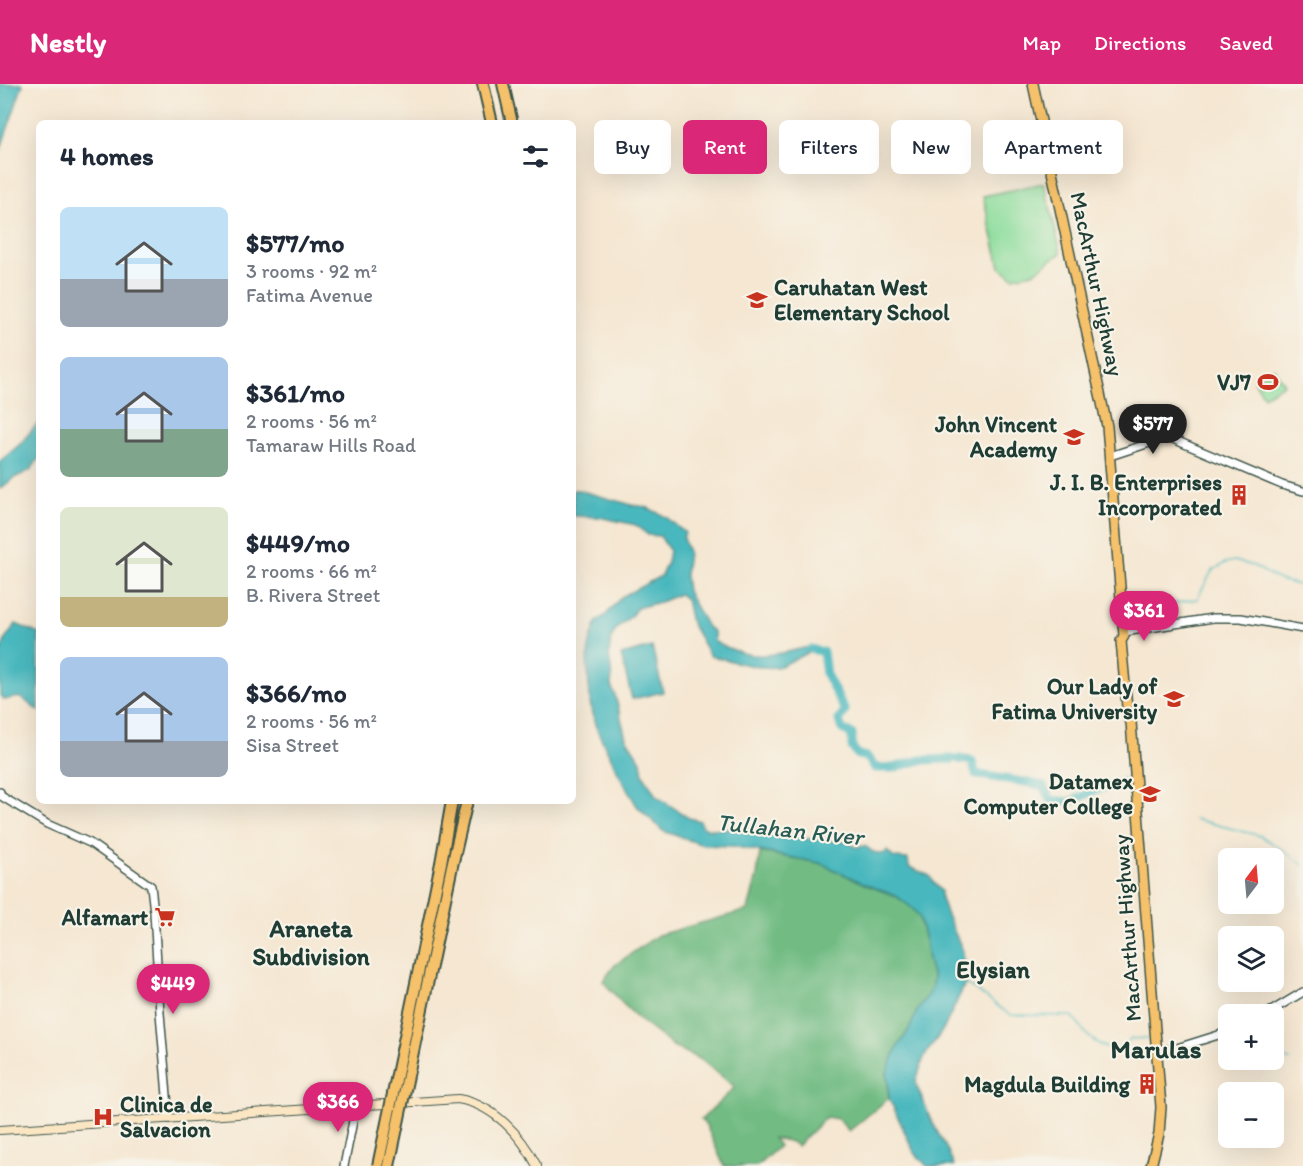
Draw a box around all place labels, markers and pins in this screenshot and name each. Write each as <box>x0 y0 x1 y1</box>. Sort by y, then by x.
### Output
place label: Caruhatan West Elementary School <box>774 274 950 326</box>
school or university icon: Caruhatan West Elementary School <box>745 288 769 312</box>
place label: VJ7 <box>1217 369 1251 396</box>
sports icon: VJ7 <box>1256 370 1280 394</box>
pin: $577 <box>1117 404 1189 455</box>
place label: John Vincent Academy <box>934 411 1058 463</box>
school or university icon: John Vincent Academy <box>1062 425 1086 449</box>
place label: J. I. B. Enterprises Incorporated <box>1049 469 1223 521</box>
building icon: J. I. B. Enterprises Incorporated <box>1227 483 1251 507</box>
pin: $361 <box>1108 591 1180 642</box>
place label: Our Lady of Fatima University <box>991 673 1158 725</box>
school or university icon: Our Lady of Fatima University <box>1162 687 1186 711</box>
place label: Datamex Computer College <box>963 768 1134 820</box>
school or university icon: Datamex Computer College <box>1138 782 1162 806</box>
place label: Alfamart <box>61 904 149 931</box>
supermarket icon: Alfamart <box>153 905 177 929</box>
pin: $449 <box>137 964 209 1015</box>
place label: Magdula Building <box>964 1071 1131 1098</box>
building icon: Magdula Building <box>1135 1072 1159 1096</box>
pin: $366 <box>302 1082 374 1133</box>
place label: Clinica de Salvacion <box>120 1091 213 1143</box>
hospital icon: Clinica de Salvacion <box>91 1105 115 1129</box>

